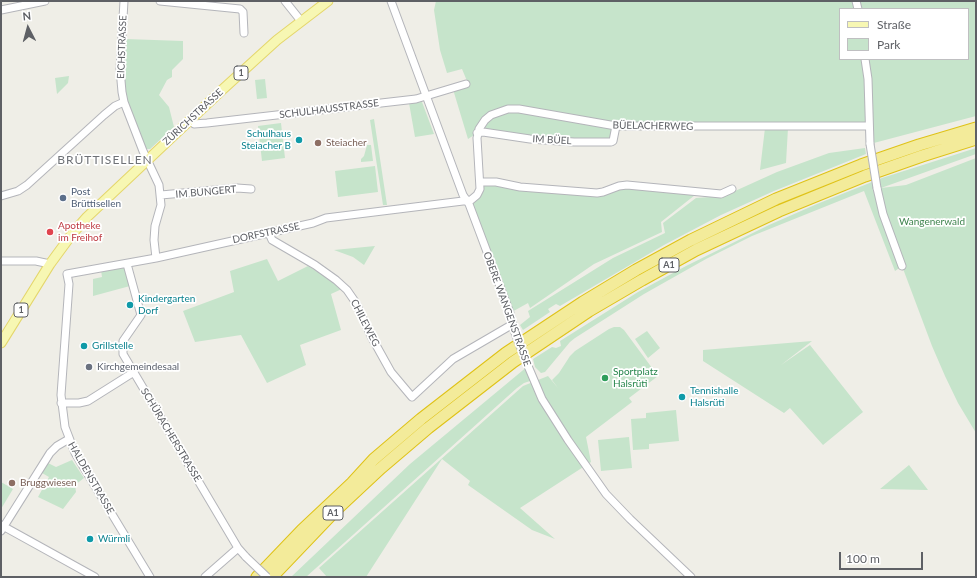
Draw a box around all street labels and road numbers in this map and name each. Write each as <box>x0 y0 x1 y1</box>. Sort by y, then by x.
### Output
street label: EICHSTRASSE <box>115 15 129 79</box>
road number: 1 <box>234 66 248 80</box>
street label: ZÜRICHSTRASSE <box>160 86 226 148</box>
street label: SCHULHAUSSTRASSE <box>279 97 379 121</box>
street label: BÜELACHERWEG <box>612 119 694 133</box>
street label: IM BÜEL <box>532 133 572 147</box>
street label: IM BUNGERT <box>175 183 237 201</box>
street label: DORFSTRASSE <box>231 220 301 246</box>
street label: OBERE WANGENSTRASSE <box>481 250 533 368</box>
road number: A1 <box>659 258 679 272</box>
street label: CHILEWEG <box>348 297 382 349</box>
road number: 1 <box>14 303 28 317</box>
street label: SCHÜRACHERSTRASSE <box>138 386 204 484</box>
street label: HALDENSTRASSE <box>65 440 117 516</box>
road number: A1 <box>323 506 343 520</box>

